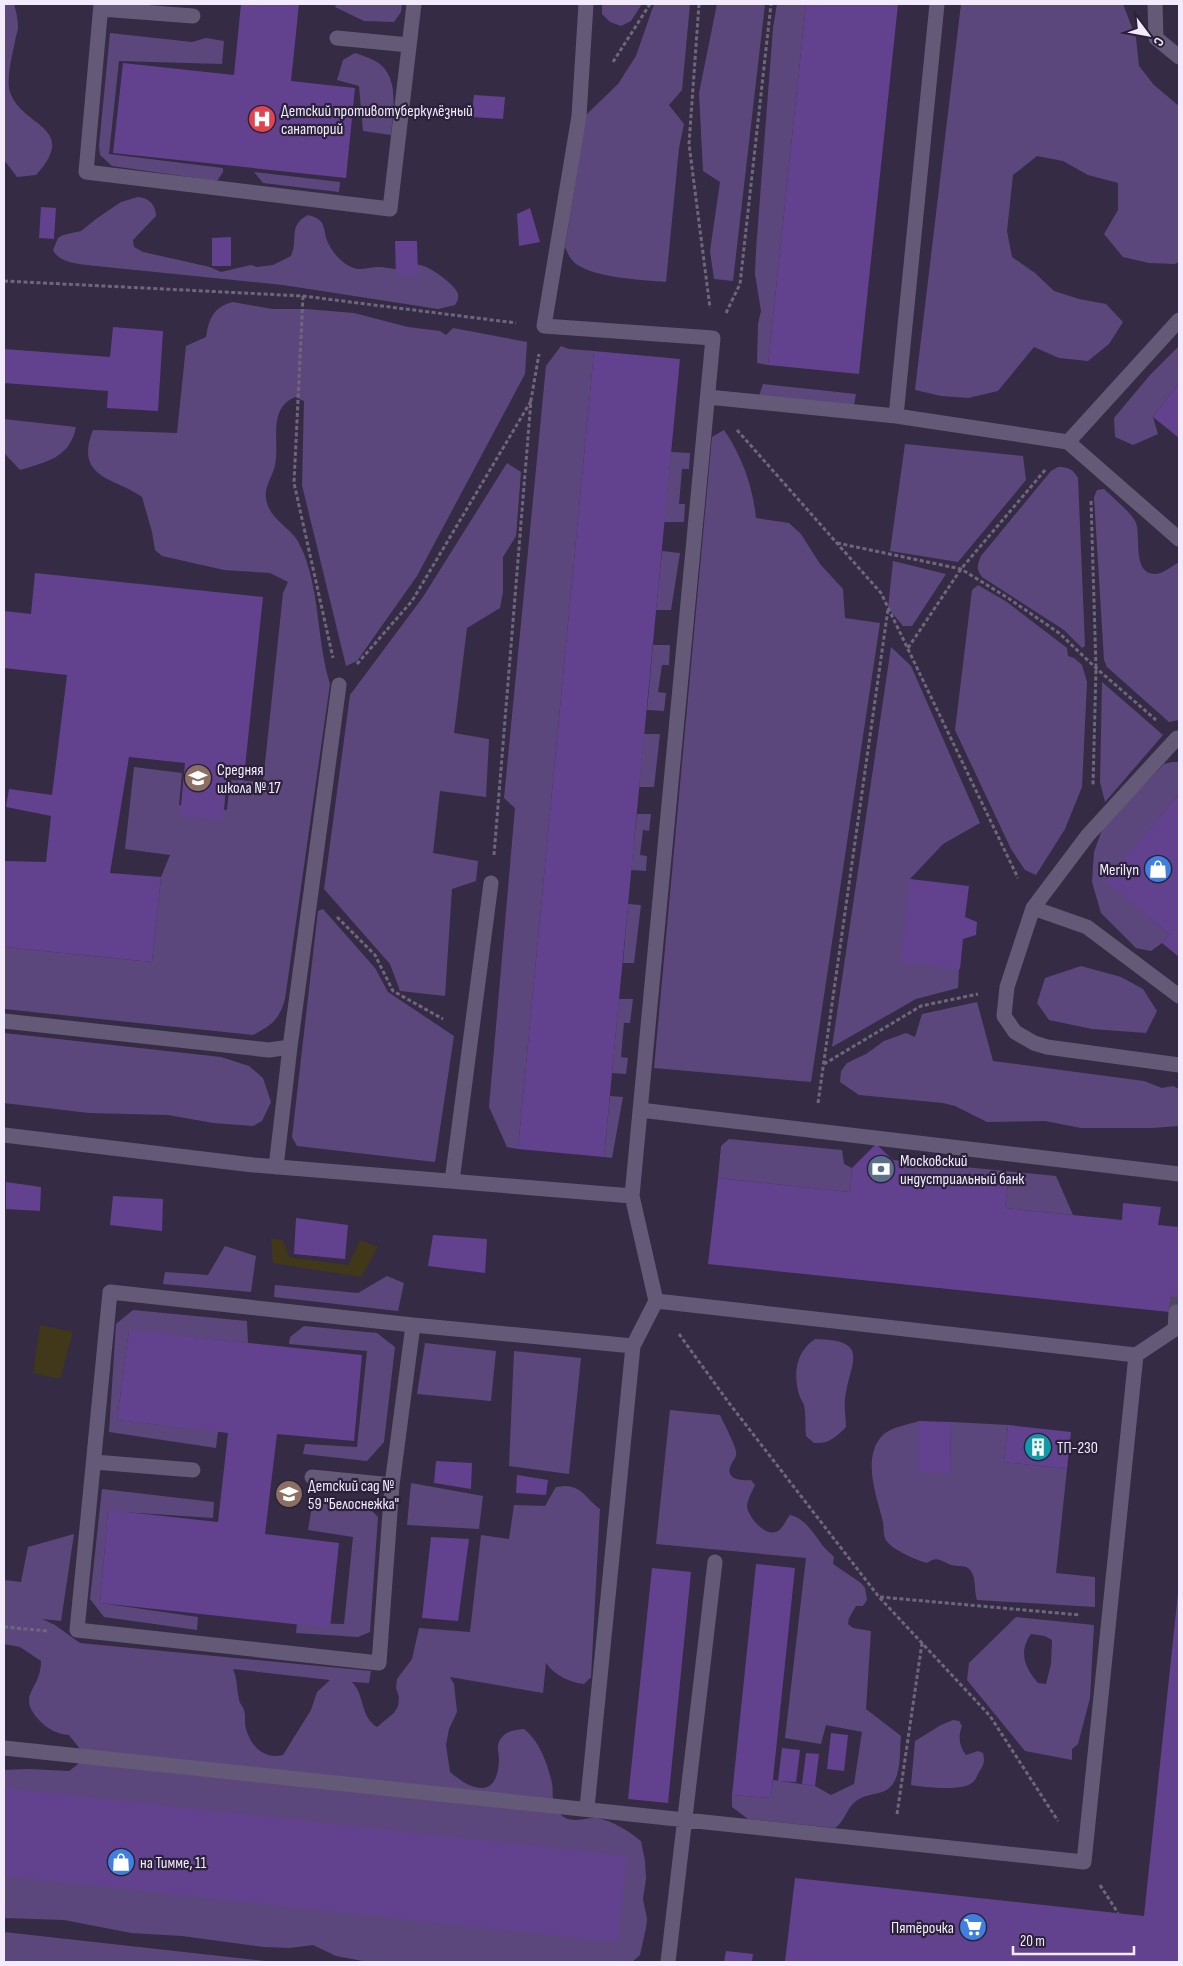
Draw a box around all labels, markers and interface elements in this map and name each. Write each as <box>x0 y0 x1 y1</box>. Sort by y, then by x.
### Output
north arrow <box>1123 10 1173 60</box>
text: С <box>1149 34 1168 49</box>
place label: Детский противотуберкулёзный санаторий <box>281 102 473 139</box>
hospital icon: Детский противотуберкулёзный санаторий <box>247 104 277 134</box>
place label: Средняя школа № 17 <box>217 761 281 798</box>
school or university icon: Средняя школа № 17 <box>183 763 213 793</box>
shop icon: Merilyn <box>1143 854 1173 884</box>
place label: Merilyn <box>1099 861 1139 880</box>
place label: Московский индустриальный банк <box>900 1152 1025 1189</box>
bank icon: Московский индустриальный банк <box>866 1154 896 1184</box>
building icon: ТП-230 <box>1023 1432 1053 1462</box>
place label: ТП-230 <box>1057 1439 1098 1458</box>
place label: Детский сад № 59 "Белоснежка" <box>308 1477 399 1514</box>
school or university icon: Детский сад № 59 "Белоснежка" <box>274 1479 304 1509</box>
shop icon: на Тимме, 11 <box>106 1847 136 1877</box>
place label: на Тимме, 11 <box>140 1854 207 1873</box>
supermarket icon: Пятёрочка <box>958 1912 988 1942</box>
place label: Пятёрочка <box>891 1919 954 1938</box>
scale bar <box>1013 1924 1134 1956</box>
text: 20 m <box>1020 1932 1045 1951</box>

